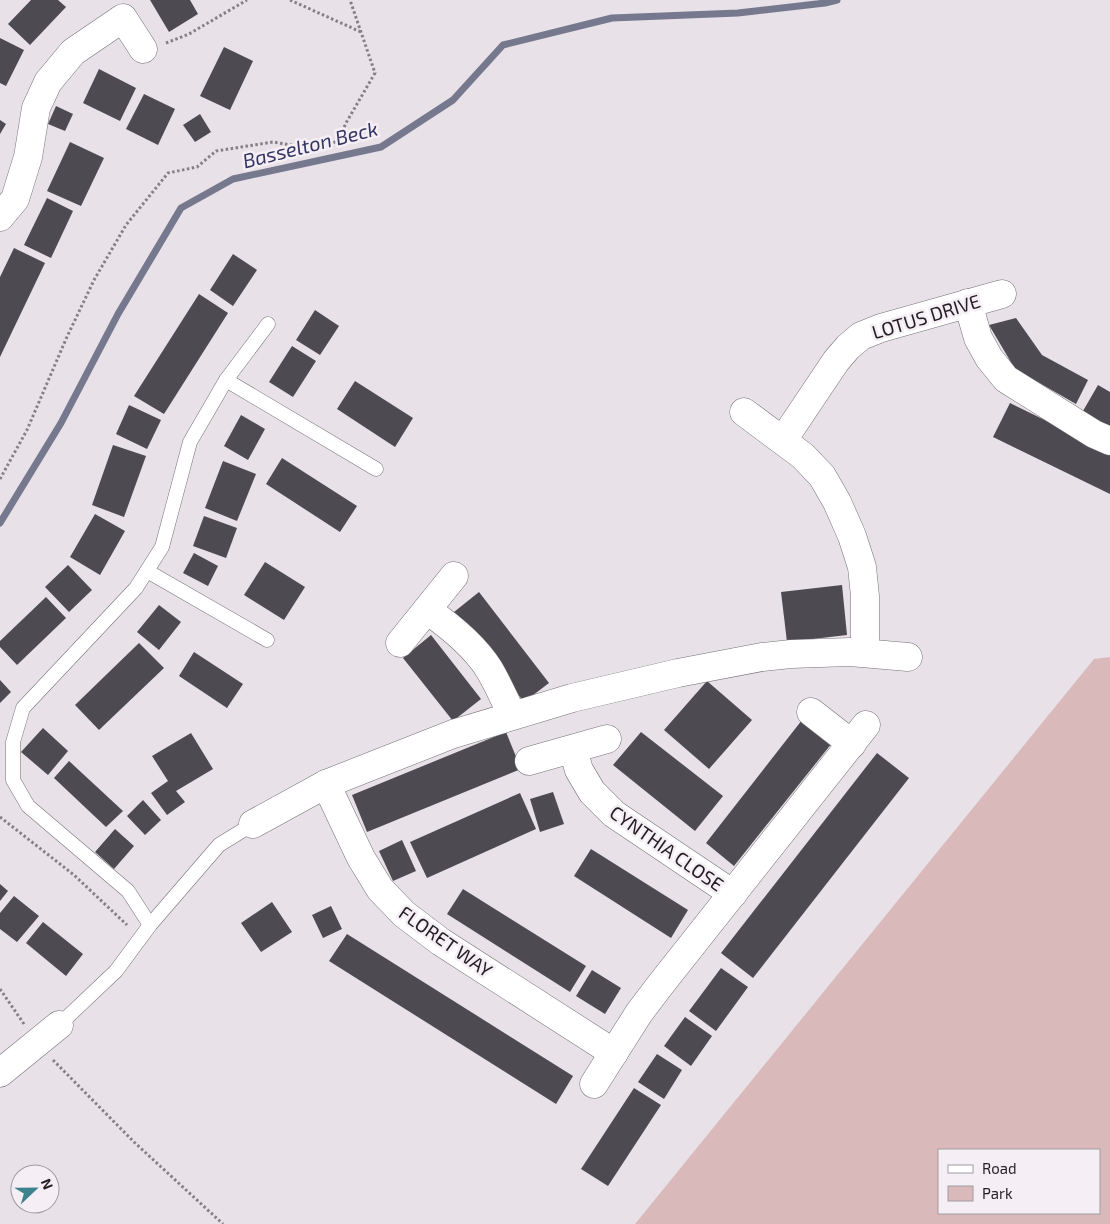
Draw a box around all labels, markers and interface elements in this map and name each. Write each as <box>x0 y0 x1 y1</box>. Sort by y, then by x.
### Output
water label: Basselton Beck <box>240 116 380 172</box>
street label: LOTUS DRIVE <box>869 289 983 343</box>
street label: CYNTHIA CLOSE <box>606 800 728 896</box>
street label: FLORET WAY <box>395 900 497 982</box>
legend <box>938 1149 1100 1214</box>
text: Road <box>982 1159 1017 1177</box>
north arrow <box>10 1164 60 1214</box>
text: N <box>38 1176 57 1192</box>
text: Park <box>982 1184 1013 1202</box>

